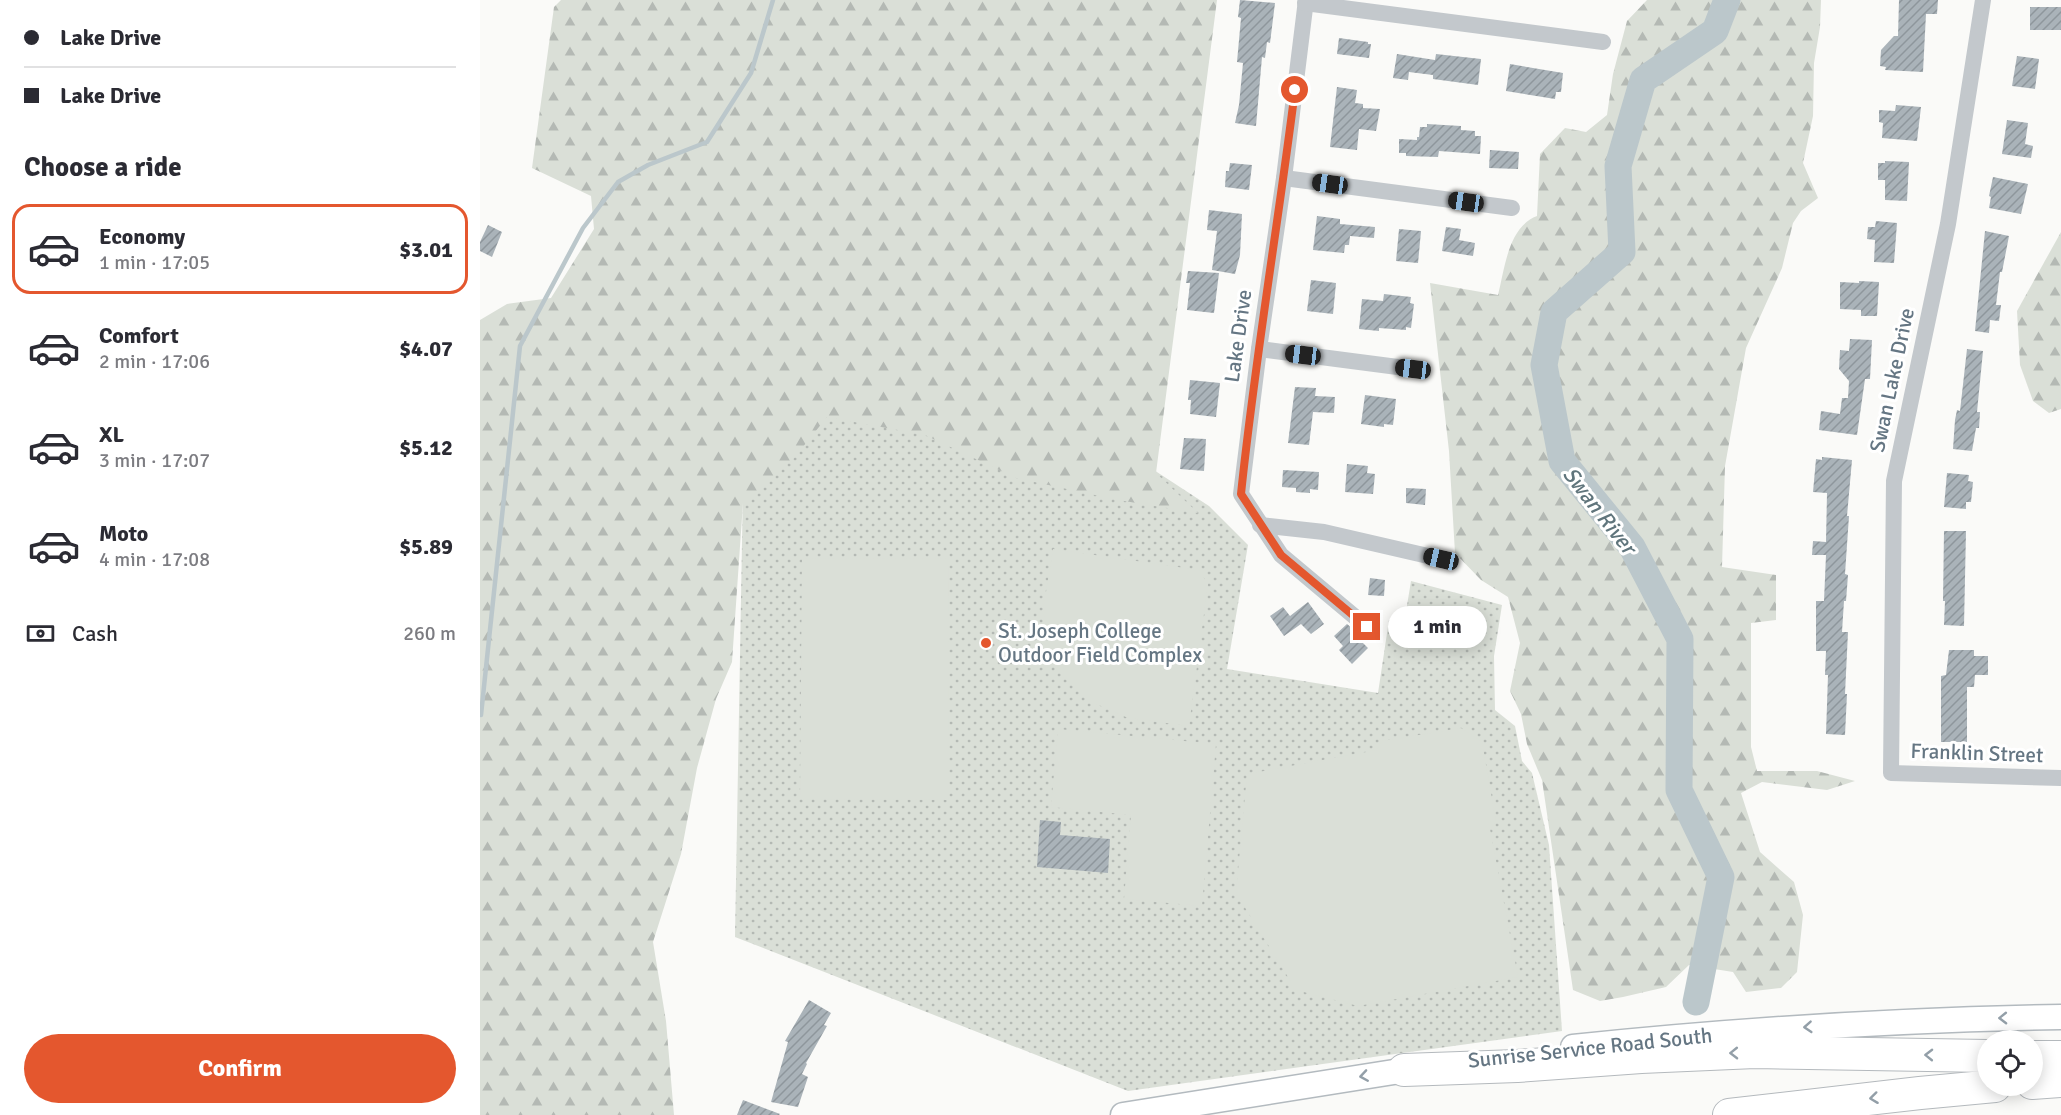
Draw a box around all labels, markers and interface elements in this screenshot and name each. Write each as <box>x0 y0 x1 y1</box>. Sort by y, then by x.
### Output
text: Lake Drive <box>60 24 161 51</box>
route start <box>1281 76 1308 103</box>
text: Lake Drive <box>60 82 161 109</box>
text: Choose a ride <box>24 151 182 184</box>
car <box>1311 173 1349 195</box>
car <box>1447 191 1485 213</box>
icon: car <box>27 222 81 276</box>
text: Economy <box>99 223 185 250</box>
text: $3.01 <box>399 236 453 263</box>
text: 1 min · 17:05 <box>99 250 210 275</box>
street label: Lake Drive <box>1219 288 1257 384</box>
street label: Swan Lake Drive <box>1864 306 1920 454</box>
icon: car <box>27 321 81 375</box>
text: Comfort <box>99 322 179 349</box>
text: $4.07 <box>399 335 453 362</box>
car <box>1284 344 1322 366</box>
text: 2 min · 17:06 <box>99 349 210 374</box>
car <box>1394 358 1432 380</box>
icon: car <box>27 420 81 474</box>
text: XL <box>99 421 124 448</box>
text: $5.12 <box>399 434 453 461</box>
text: 3 min · 17:07 <box>99 448 210 473</box>
water label: Swan River <box>1557 461 1644 562</box>
icon: car <box>27 519 81 573</box>
text: Moto <box>99 520 148 547</box>
text: $5.89 <box>399 533 453 560</box>
car <box>1421 546 1461 572</box>
text: 4 min · 17:08 <box>99 547 210 572</box>
callout: 1 min <box>1388 606 1487 648</box>
route end <box>1353 613 1380 640</box>
text: 1 min <box>1413 614 1462 639</box>
icon: cash <box>24 617 57 650</box>
place label: St. Joseph College Outdoor Field Complex <box>998 618 1203 668</box>
text: Cash <box>72 620 118 647</box>
text: 260 m <box>403 621 456 646</box>
marker: St. Joseph College Outdoor Field Complex <box>979 636 993 650</box>
street label: Franklin Street <box>1910 738 2044 768</box>
one-way arrow <box>1998 1012 2007 1024</box>
one-way arrow <box>1803 1020 1812 1033</box>
street label: Sunrise Service Road South <box>1467 1022 1713 1074</box>
map controls <box>1977 1030 2043 1096</box>
button: locate <box>1977 1030 2043 1096</box>
button: Confirm <box>24 1034 456 1103</box>
one-way arrow <box>1730 1046 1739 1059</box>
one-way arrow <box>1925 1049 1934 1061</box>
one-way arrow <box>1359 1069 1368 1081</box>
one-way arrow <box>1869 1091 1879 1104</box>

